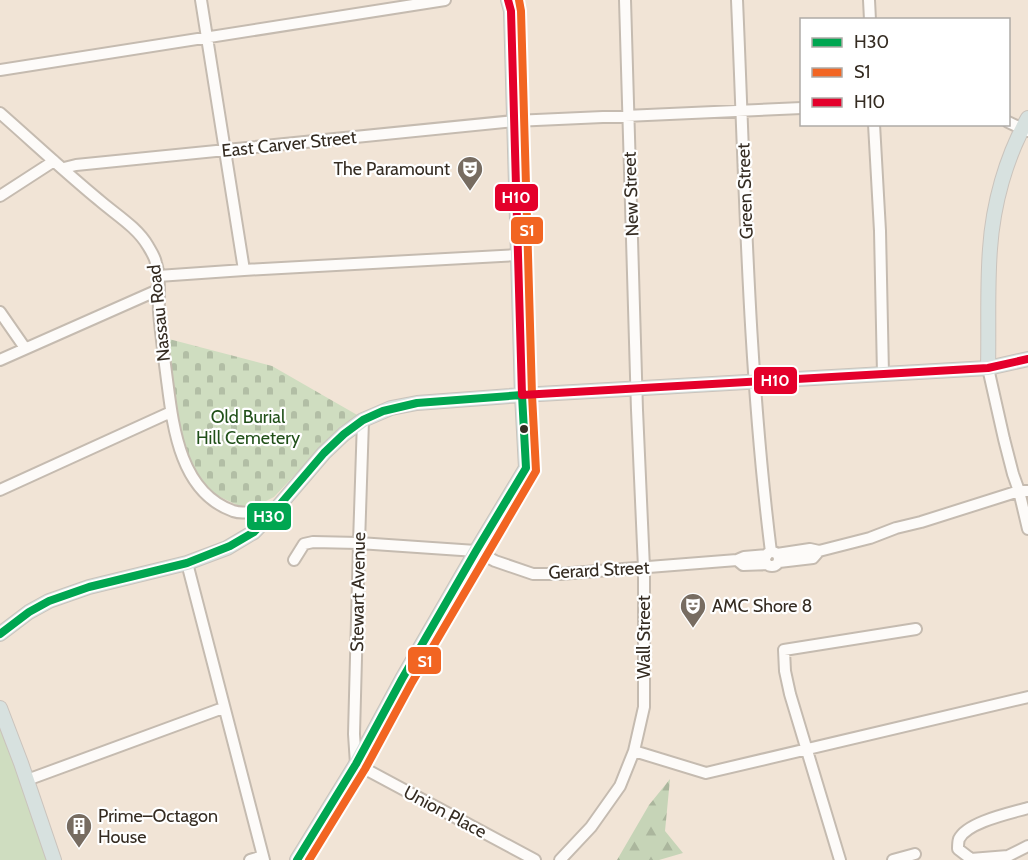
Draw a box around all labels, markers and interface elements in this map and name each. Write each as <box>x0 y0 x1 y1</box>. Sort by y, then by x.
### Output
legend <box>800 18 1010 126</box>
text: H30 <box>854 31 889 53</box>
text: S1 <box>854 61 870 83</box>
text: H10 <box>854 91 885 113</box>
street label: East Carver Street <box>220 126 358 162</box>
street label: Green Street <box>732 143 758 239</box>
street label: New Street <box>619 151 643 237</box>
theatre icon: The Paramount <box>455 154 485 192</box>
place label: The Paramount <box>334 158 450 180</box>
line badge: H10 <box>494 183 539 212</box>
text: H10 <box>502 188 530 207</box>
line badge: S1 <box>510 216 544 245</box>
text: S1 <box>519 221 535 240</box>
street label: Nassau Road <box>143 264 175 362</box>
line badge: H10 <box>753 366 798 395</box>
text: H10 <box>761 371 789 390</box>
park label: Old Burial Hill Cemetery <box>196 406 300 449</box>
unlabelled marker <box>518 423 530 435</box>
line badge: H30 <box>246 502 292 531</box>
text: H30 <box>253 507 285 526</box>
street label: Stewart Avenue <box>346 532 370 652</box>
street label: Gerard Street <box>548 556 650 584</box>
theatre icon: AMC Shore 8 <box>678 591 708 629</box>
street label: Wall Street <box>633 595 655 679</box>
place label: AMC Shore 8 <box>712 595 812 617</box>
line badge: S1 <box>407 646 442 675</box>
text: S1 <box>417 652 433 671</box>
street label: Union Place <box>400 781 490 843</box>
place label: Prime–Octagon House <box>98 805 218 848</box>
building icon: Prime–Octagon House <box>64 811 94 849</box>

